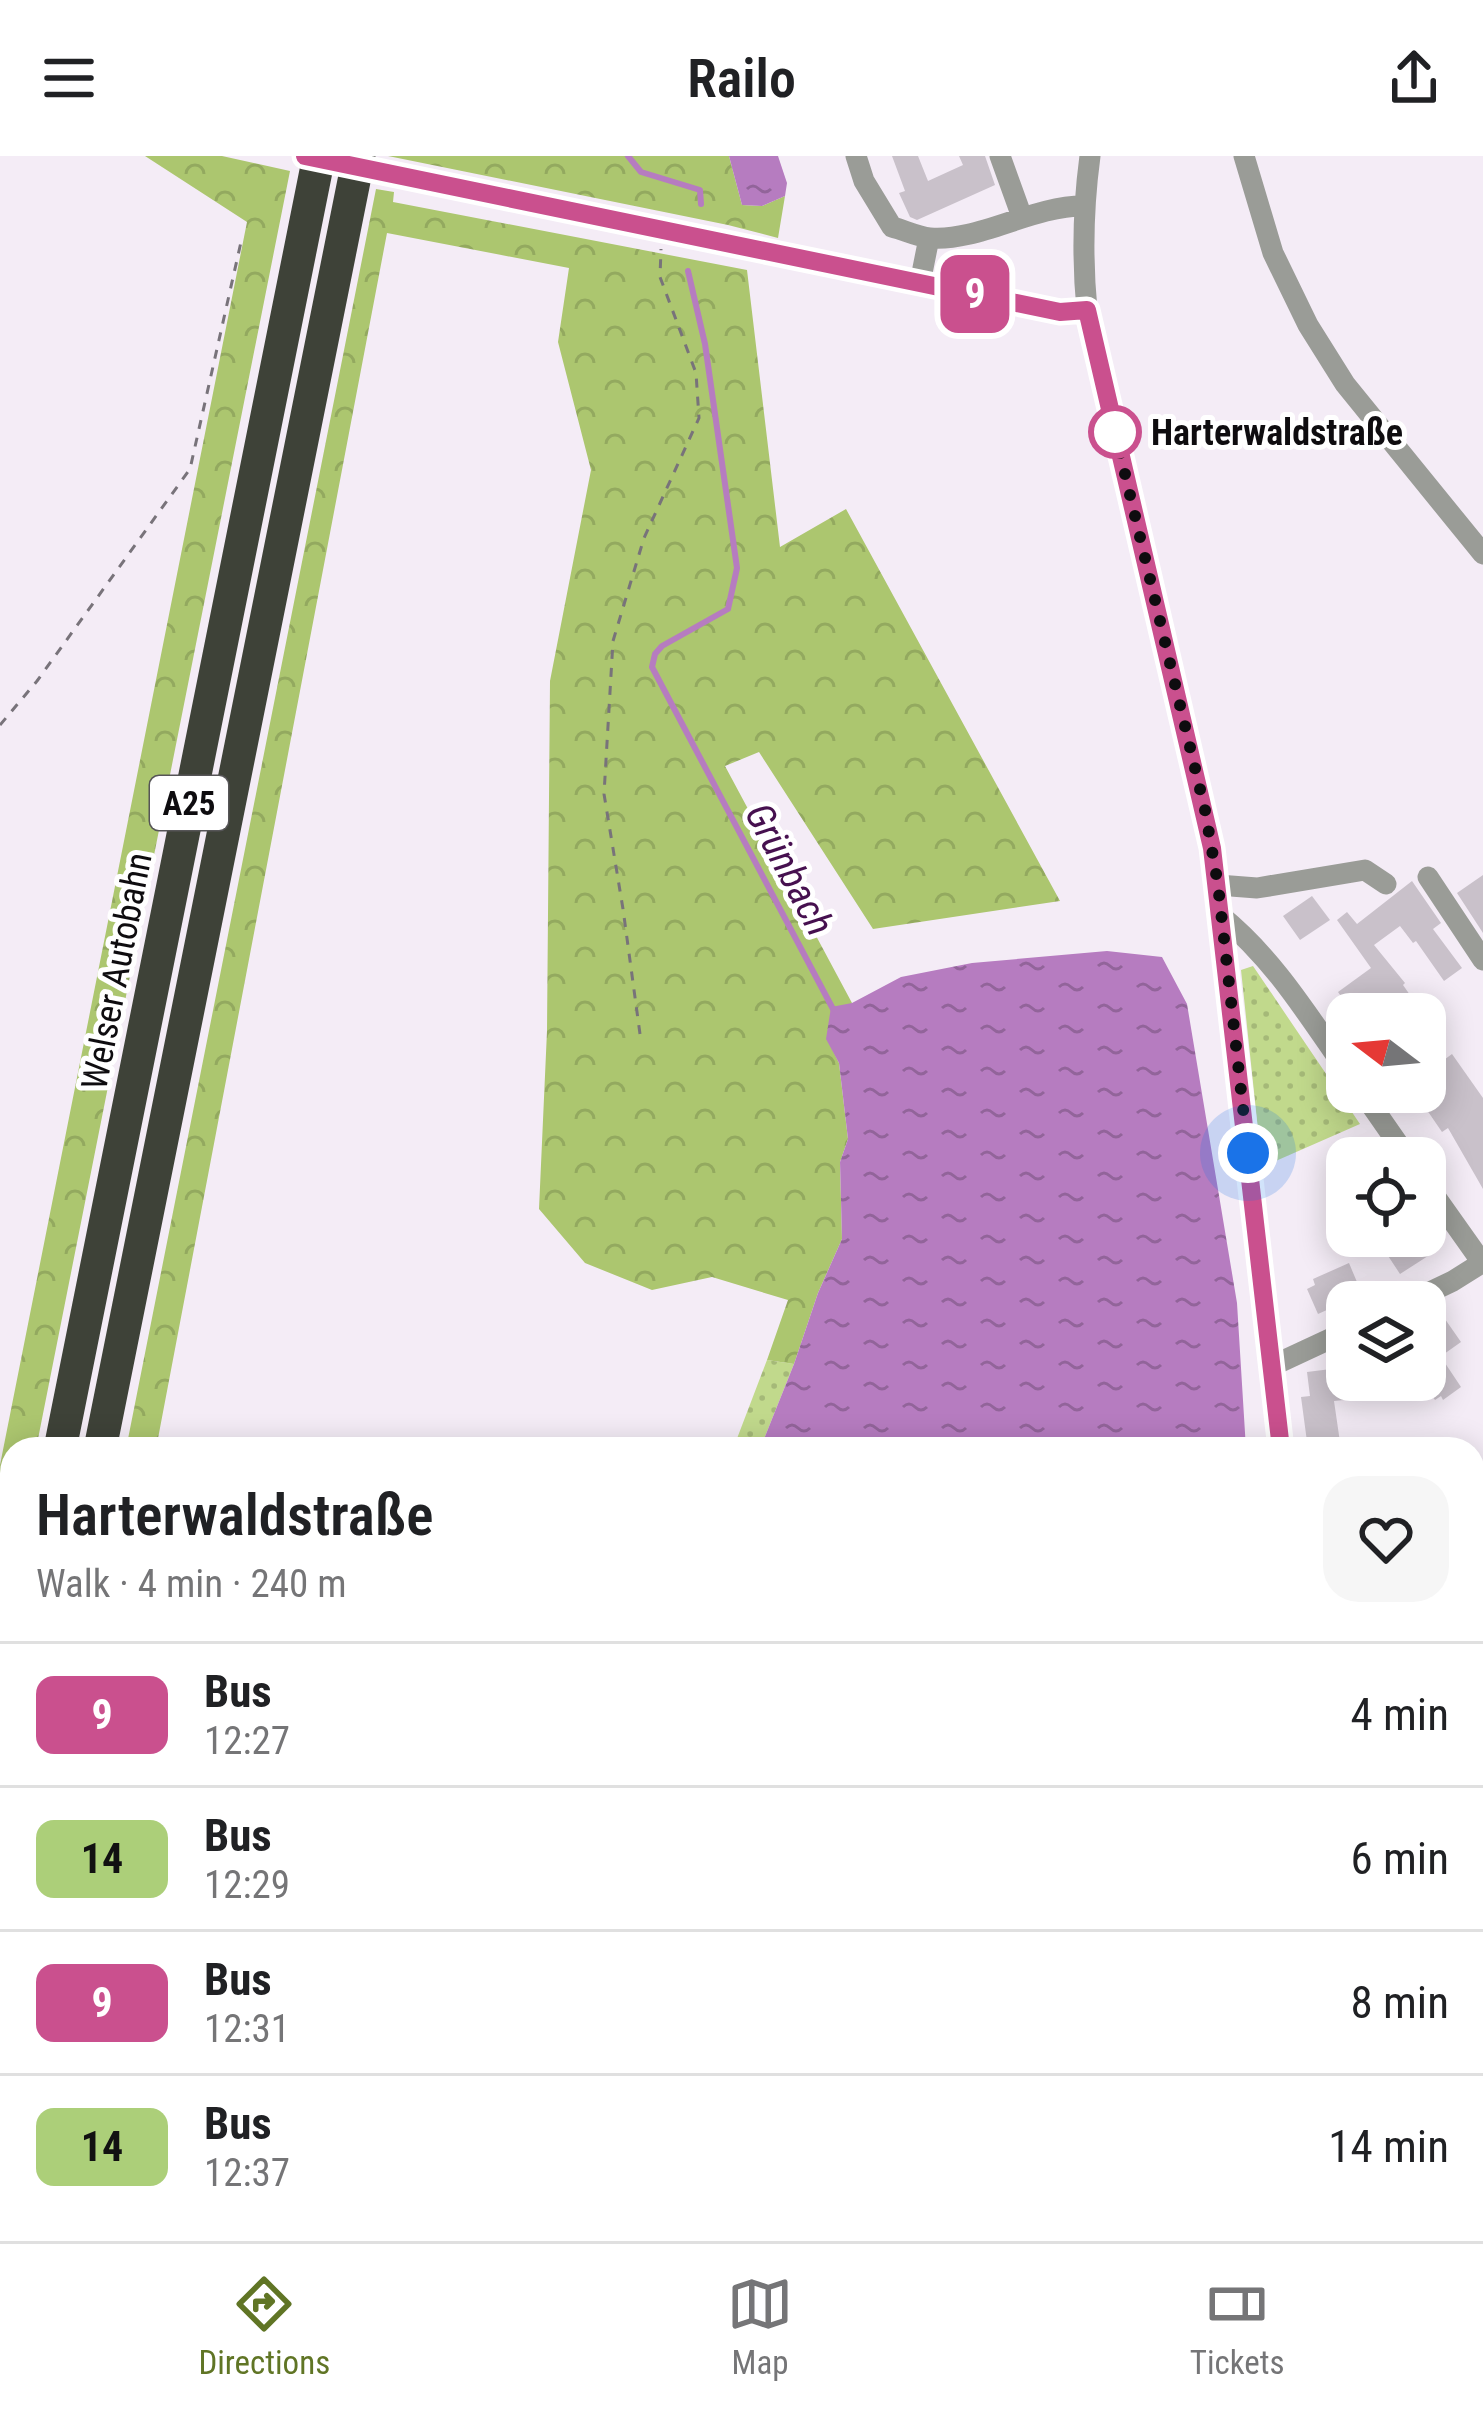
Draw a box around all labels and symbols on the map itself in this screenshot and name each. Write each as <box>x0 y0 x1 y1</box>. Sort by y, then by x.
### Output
line badge: 9 <box>936 255 1014 333</box>
marker: Harterwaldstraße <box>1090 407 1140 457</box>
place label: Harterwaldstraße <box>1151 412 1403 454</box>
road number: A25 <box>150 776 228 830</box>
water label: Grünbach <box>735 796 843 943</box>
street label: Welser Autobahn <box>73 849 161 1093</box>
north arrow <box>1326 993 1446 1113</box>
your location <box>1218 1123 1278 1183</box>

